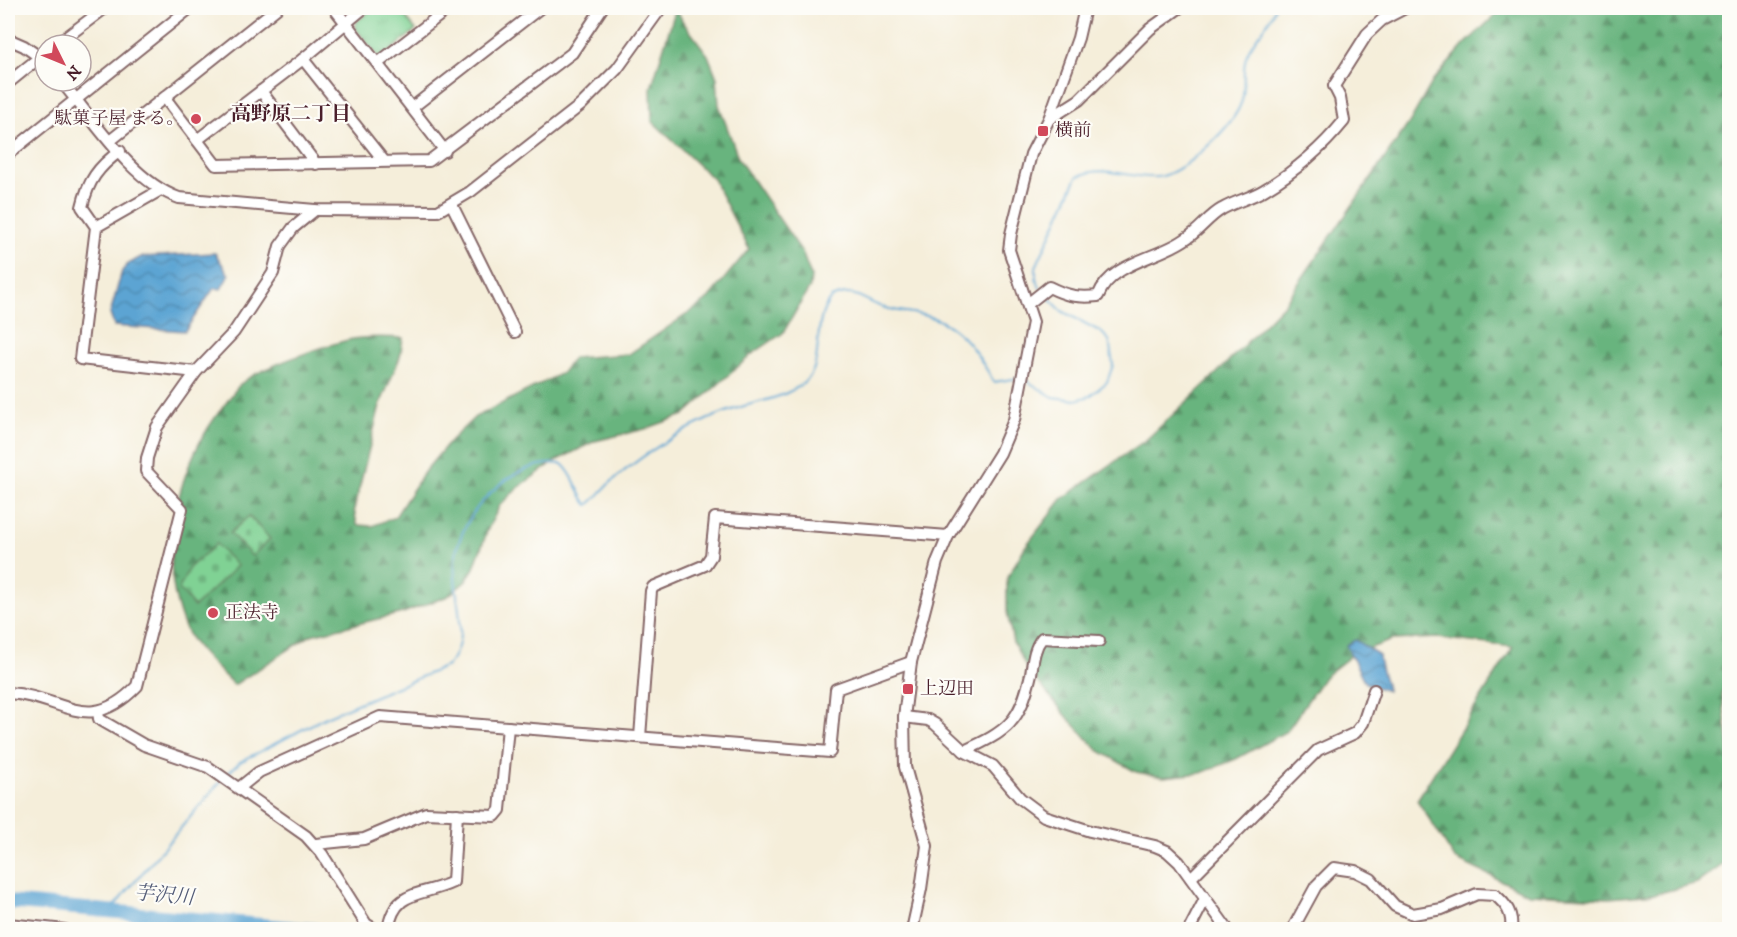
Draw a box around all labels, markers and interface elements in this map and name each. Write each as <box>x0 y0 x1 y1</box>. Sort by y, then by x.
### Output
north arrow <box>33 33 93 93</box>
text: N <box>61 61 85 84</box>
district label: 高野原二丁目 <box>231 102 351 127</box>
place label: 駄菓子屋 まる。 <box>54 108 184 130</box>
marker: 駄菓子屋 まる。 <box>189 112 203 126</box>
place label: 横前 <box>1055 120 1091 142</box>
marker: 横前 <box>1036 124 1050 138</box>
place label: 正法寺 <box>225 602 279 624</box>
marker: 正法寺 <box>206 606 220 620</box>
place label: 上辺田 <box>920 678 974 700</box>
marker: 上辺田 <box>901 682 915 696</box>
water label: 芋沢川 <box>133 881 197 911</box>

